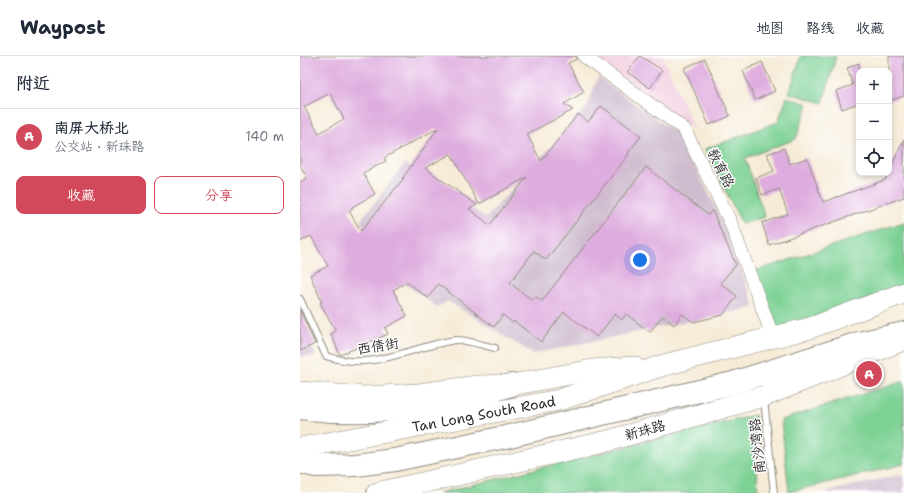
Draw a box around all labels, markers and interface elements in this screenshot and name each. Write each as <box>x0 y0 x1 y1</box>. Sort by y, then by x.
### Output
text: Waypost <box>20 15 105 40</box>
text: 地图 <box>756 19 784 37</box>
text: 路线 <box>806 19 834 37</box>
text: 收藏 <box>856 19 884 37</box>
map controls <box>856 68 892 176</box>
button: + <box>856 68 892 104</box>
text: 附近 <box>16 72 50 94</box>
button: − <box>856 104 892 140</box>
text: 南屏大桥北 <box>54 118 129 138</box>
text: A <box>24 128 34 145</box>
text: 140 m <box>245 128 284 145</box>
text: 公交站 · 新珠路 <box>54 138 145 155</box>
button: locate <box>856 140 892 176</box>
street label: 教育路 <box>703 145 739 191</box>
button: 收藏 <box>16 176 146 214</box>
button: 分享 <box>154 176 284 214</box>
your location <box>630 250 650 270</box>
street label: 西倩街 <box>356 334 400 358</box>
pin: A <box>856 359 882 389</box>
street label: Tan Long South Road <box>411 392 557 436</box>
street label: 新珠路 <box>622 416 668 444</box>
street label: 南沙湾路 <box>745 417 769 475</box>

